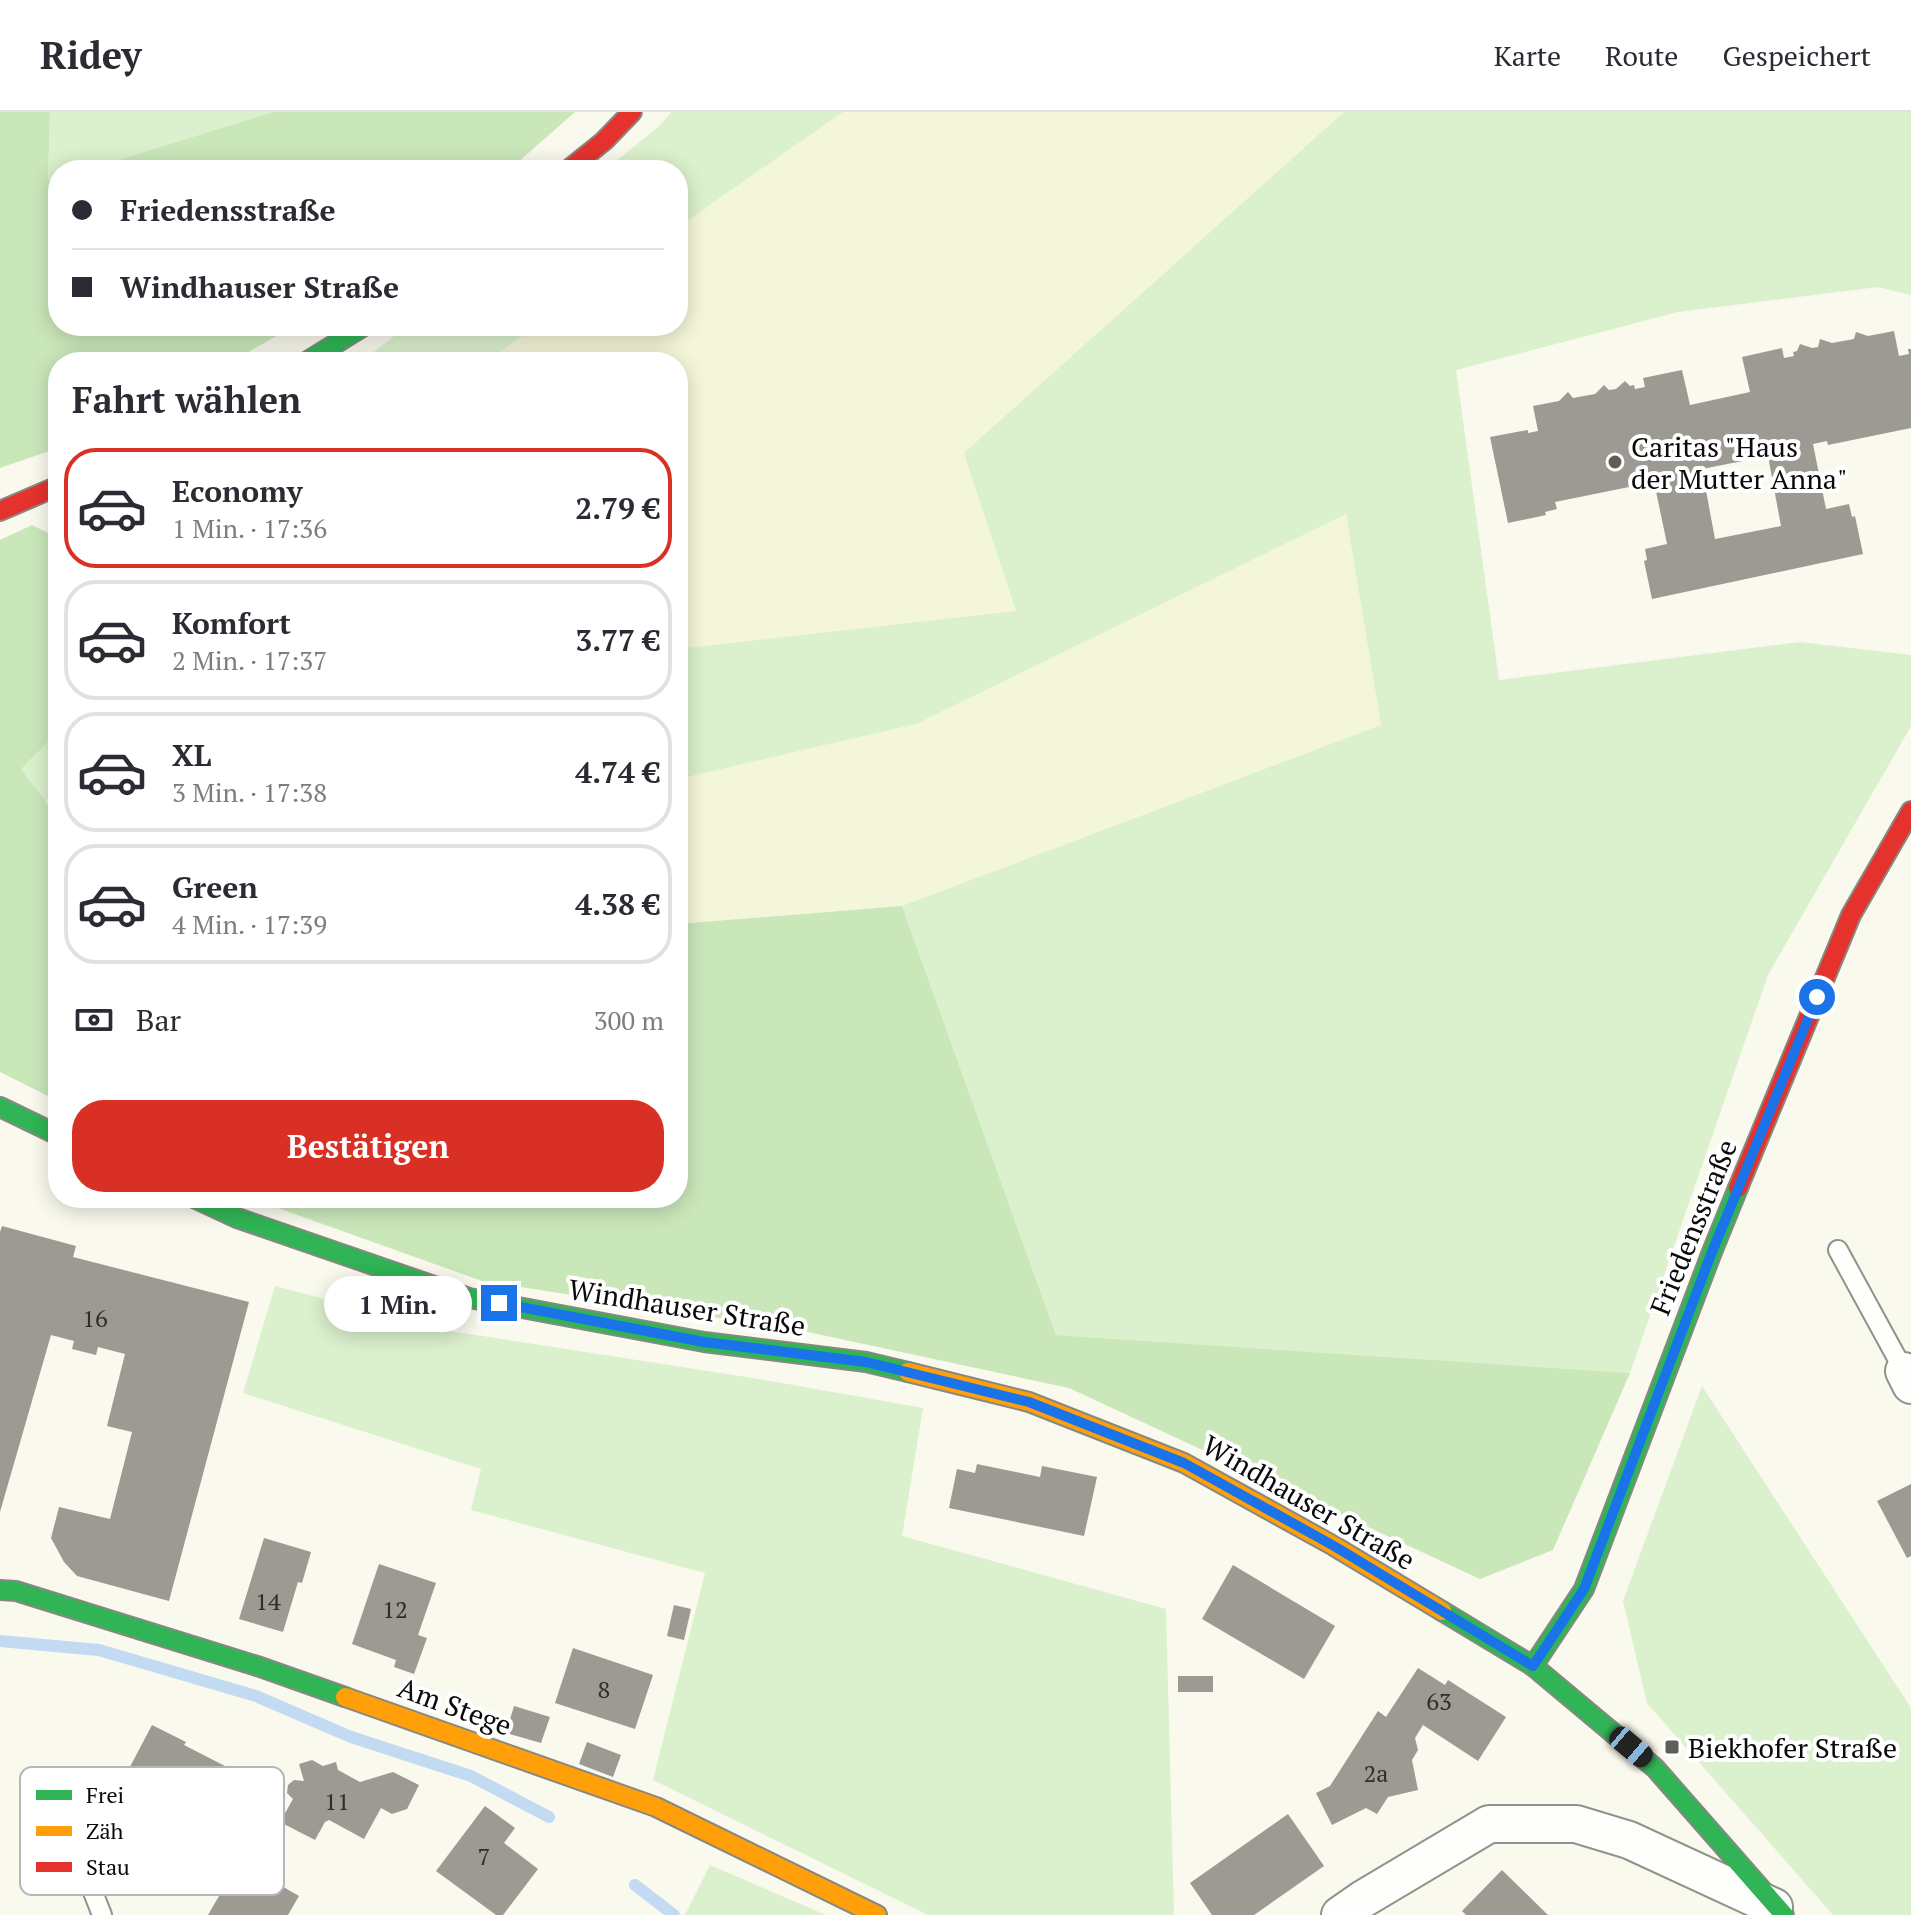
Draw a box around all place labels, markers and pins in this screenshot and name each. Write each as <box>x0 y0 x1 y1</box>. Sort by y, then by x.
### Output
place label: Caritas "Haus der Mutter Anna" <box>1631 428 1848 497</box>
marker: Caritas "Haus der Mutter Anna" <box>1606 453 1624 471</box>
place label: Biekhofer Straße <box>1688 1729 1897 1766</box>
marker: Biekhofer Straße <box>1663 1738 1681 1756</box>

